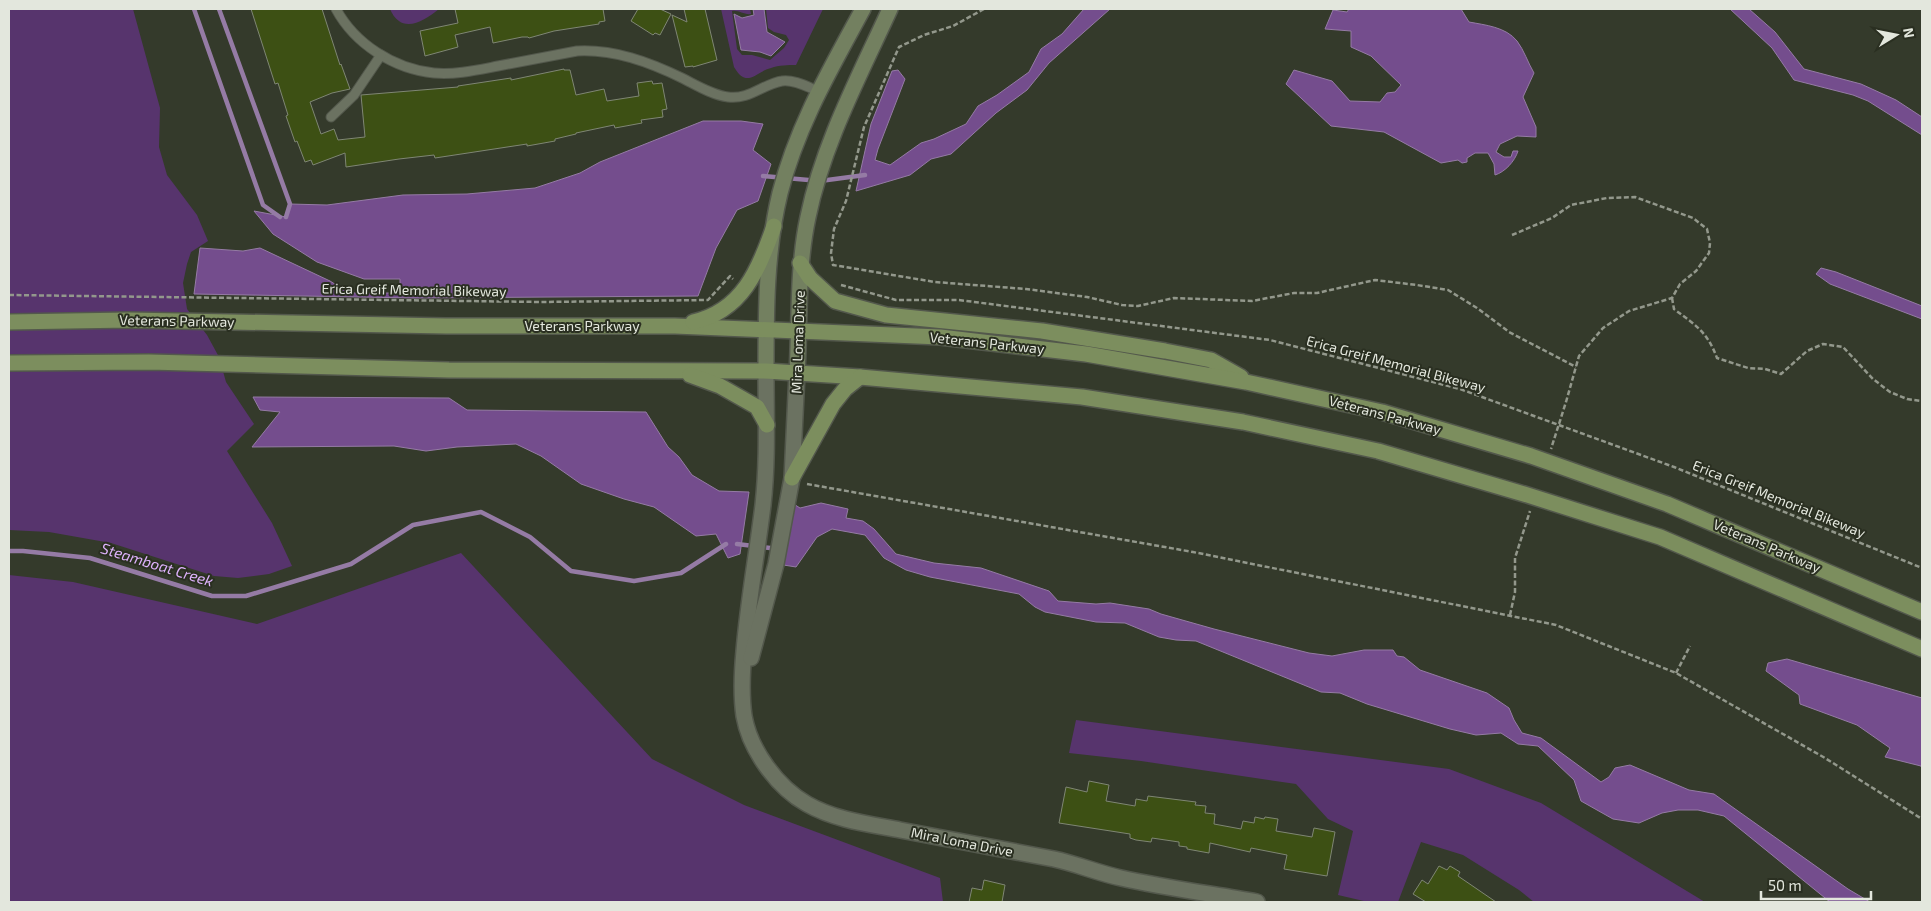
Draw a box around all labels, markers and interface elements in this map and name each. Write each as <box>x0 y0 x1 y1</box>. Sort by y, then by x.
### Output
north arrow <box>1871 10 1921 60</box>
text: N <box>1900 26 1919 39</box>
street label: Erica Greif Memorial Bikeway <box>321 279 507 300</box>
street label: Mira Loma Drive <box>787 290 808 394</box>
street label: Veterans Parkway <box>119 311 235 330</box>
street label: Veterans Parkway <box>524 317 640 334</box>
street label: Veterans Parkway <box>929 328 1046 357</box>
street label: Erica Greif Memorial Bikeway <box>1305 331 1488 396</box>
street label: Veterans Parkway <box>1327 391 1444 438</box>
street label: Erica Greif Memorial Bikeway <box>1690 456 1869 541</box>
street label: Veterans Parkway <box>1711 515 1824 576</box>
water label: Steamboat Creek <box>99 538 216 590</box>
street label: Mira Loma Drive <box>910 823 1015 860</box>
scale bar <box>1761 868 1871 900</box>
text: 50 m <box>1768 876 1802 894</box>

